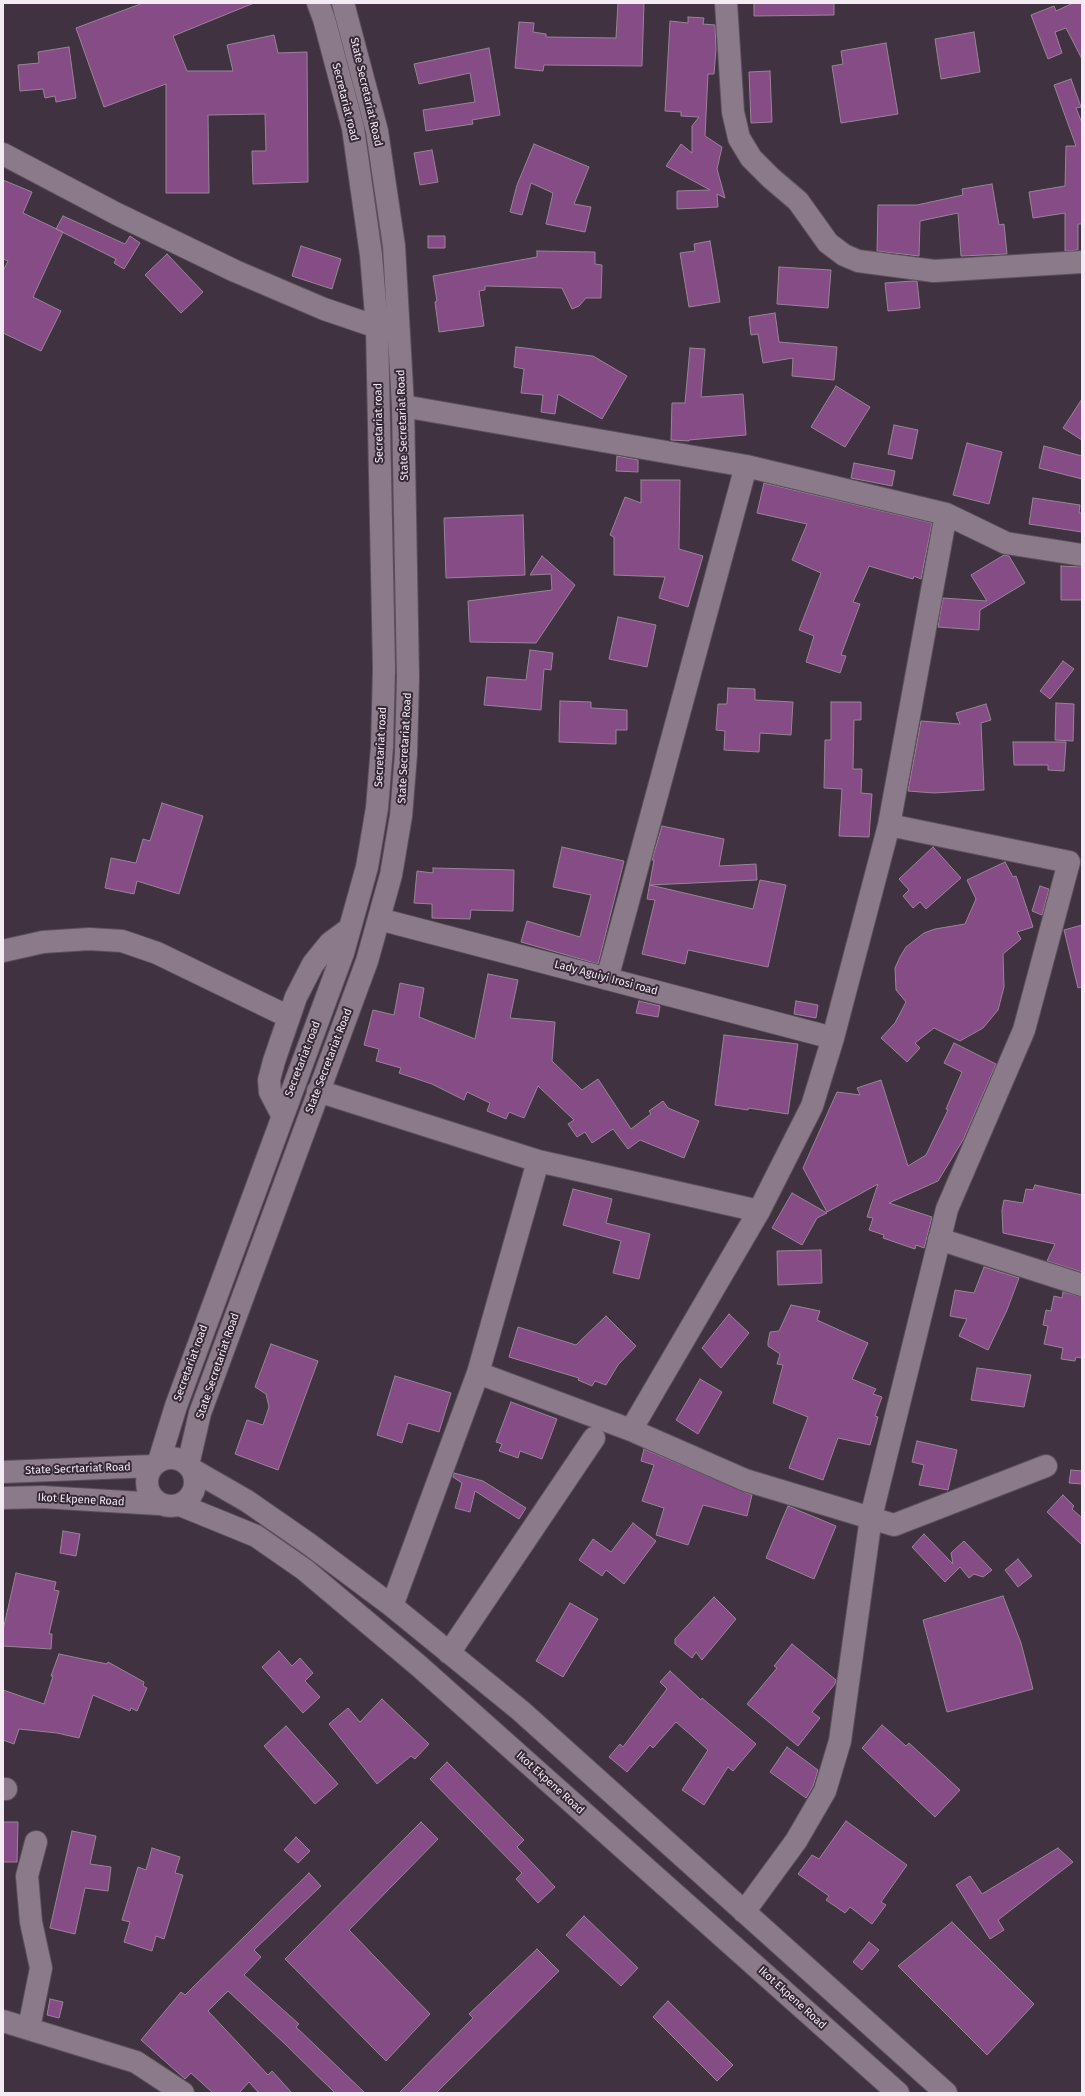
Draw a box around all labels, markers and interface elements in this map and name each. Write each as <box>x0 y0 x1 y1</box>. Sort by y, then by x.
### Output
street label: State Secretariat Road <box>347 36 385 148</box>
street label: Secretariat road <box>329 62 361 142</box>
street label: State Secretariat Road <box>394 369 412 481</box>
street label: Secretariat road <box>372 383 386 463</box>
street label: State Secretariat Road <box>395 692 415 804</box>
street label: Secretariat road <box>372 707 390 787</box>
street label: Lady Aguiyi Irosi road <box>553 958 659 998</box>
street label: State Secretariat Road <box>303 1007 355 1115</box>
street label: Secretariat road <box>282 1019 324 1099</box>
street label: State Secretariat Road <box>194 1311 242 1421</box>
street label: Secretariat road <box>171 1323 211 1403</box>
street label: State Secrtariat Road <box>25 1461 131 1477</box>
street label: Ikot Ekpene Road <box>37 1491 125 1509</box>
street label: Ikot Ekpene Road <box>513 1749 587 1817</box>
street label: Ikot Ekpene Road <box>755 1964 829 2032</box>

